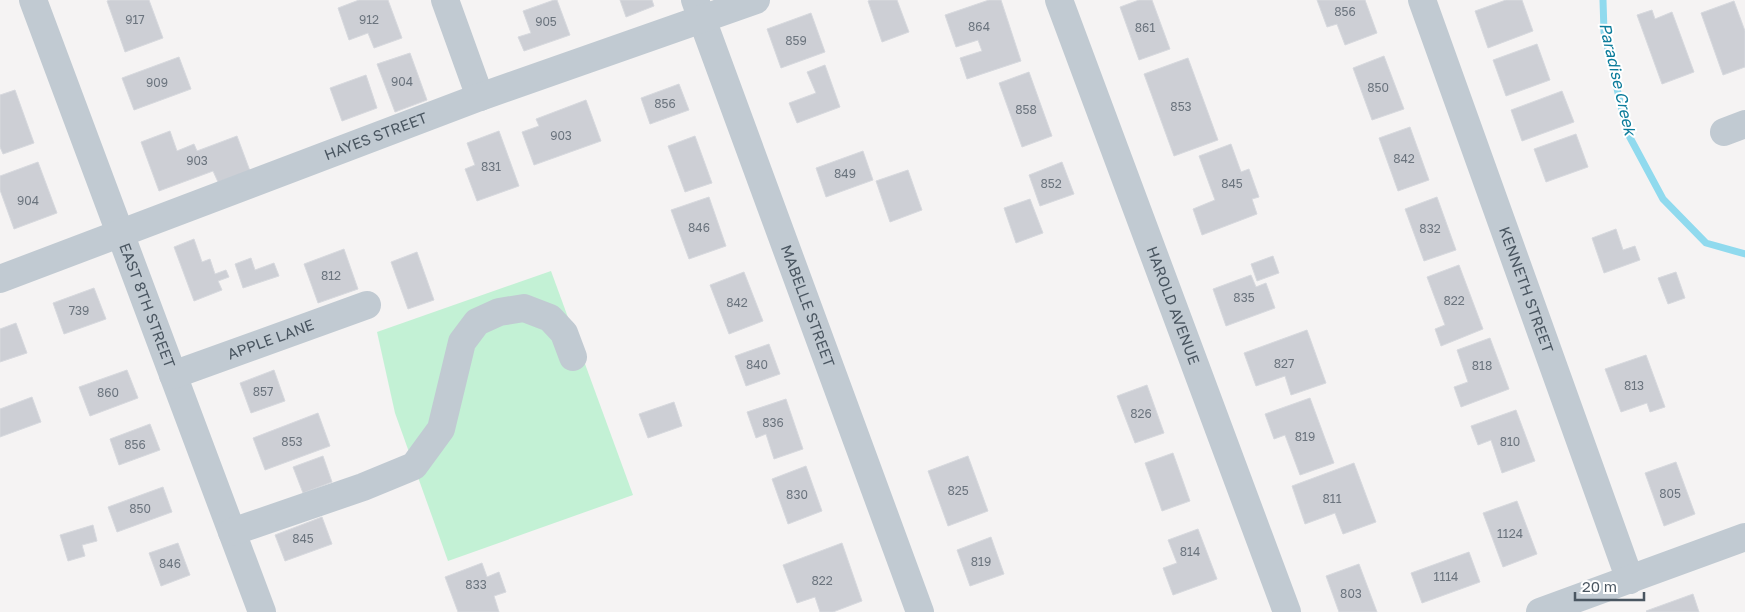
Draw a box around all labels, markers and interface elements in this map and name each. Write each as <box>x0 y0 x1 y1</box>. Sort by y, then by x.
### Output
house number: 856 <box>1334 4 1356 19</box>
house number: 917 <box>125 12 145 27</box>
house number: 912 <box>359 12 379 27</box>
house number: 905 <box>535 14 557 29</box>
house number: 864 <box>968 19 990 34</box>
house number: 861 <box>1135 20 1155 35</box>
water label: Paradise Creek <box>1595 21 1641 139</box>
house number: 859 <box>785 33 807 48</box>
house number: 904 <box>391 74 413 89</box>
house number: 909 <box>146 75 168 90</box>
house number: 850 <box>1367 80 1389 95</box>
house number: 856 <box>654 96 676 111</box>
house number: 853 <box>1170 99 1192 114</box>
house number: 858 <box>1015 102 1037 117</box>
street label: HAYES STREET <box>321 108 430 163</box>
house number: 903 <box>550 128 572 143</box>
house number: 842 <box>1393 151 1415 166</box>
house number: 903 <box>186 153 208 168</box>
house number: 831 <box>481 159 501 174</box>
house number: 849 <box>834 166 856 181</box>
house number: 852 <box>1040 176 1062 191</box>
house number: 845 <box>1221 176 1243 191</box>
house number: 904 <box>17 193 39 208</box>
house number: 846 <box>688 220 710 235</box>
house number: 832 <box>1419 221 1441 236</box>
street label: KENNETH STREET <box>1496 224 1558 355</box>
street label: EAST 8TH STREET <box>116 240 180 370</box>
street label: MABELLE STREET <box>778 242 839 369</box>
street label: HAROLD AVENUE <box>1143 243 1204 367</box>
house number: 812 <box>321 268 341 283</box>
house number: 835 <box>1233 290 1255 305</box>
house number: 822 <box>1443 293 1465 308</box>
house number: 842 <box>726 295 748 310</box>
house number: 739 <box>69 303 89 318</box>
street label: APPLE LANE <box>225 315 316 363</box>
house number: 827 <box>1274 356 1294 371</box>
house number: 840 <box>746 357 768 372</box>
house number: 818 <box>1472 358 1492 373</box>
house number: 813 <box>1624 378 1644 393</box>
house number: 857 <box>253 384 273 399</box>
house number: 860 <box>97 385 119 400</box>
house number: 826 <box>1130 406 1152 421</box>
house number: 836 <box>762 415 784 430</box>
house number: 819 <box>1295 429 1315 444</box>
house number: 853 <box>281 434 303 449</box>
house number: 810 <box>1500 434 1520 449</box>
house number: 856 <box>124 437 146 452</box>
house number: 825 <box>947 483 969 498</box>
house number: 805 <box>1659 486 1681 501</box>
house number: 830 <box>786 487 808 502</box>
house number: 811 <box>1323 491 1342 506</box>
house number: 850 <box>129 501 151 516</box>
house number: 1124 <box>1497 526 1523 541</box>
house number: 845 <box>292 531 314 546</box>
house number: 814 <box>1180 544 1200 559</box>
house number: 819 <box>971 554 991 569</box>
house number: 846 <box>159 556 181 571</box>
house number: 1114 <box>1434 569 1458 584</box>
scale bar <box>1575 570 1644 602</box>
house number: 822 <box>811 573 833 588</box>
house number: 833 <box>465 577 487 592</box>
text: 20 m <box>1582 577 1617 595</box>
house number: 803 <box>1340 586 1362 601</box>

